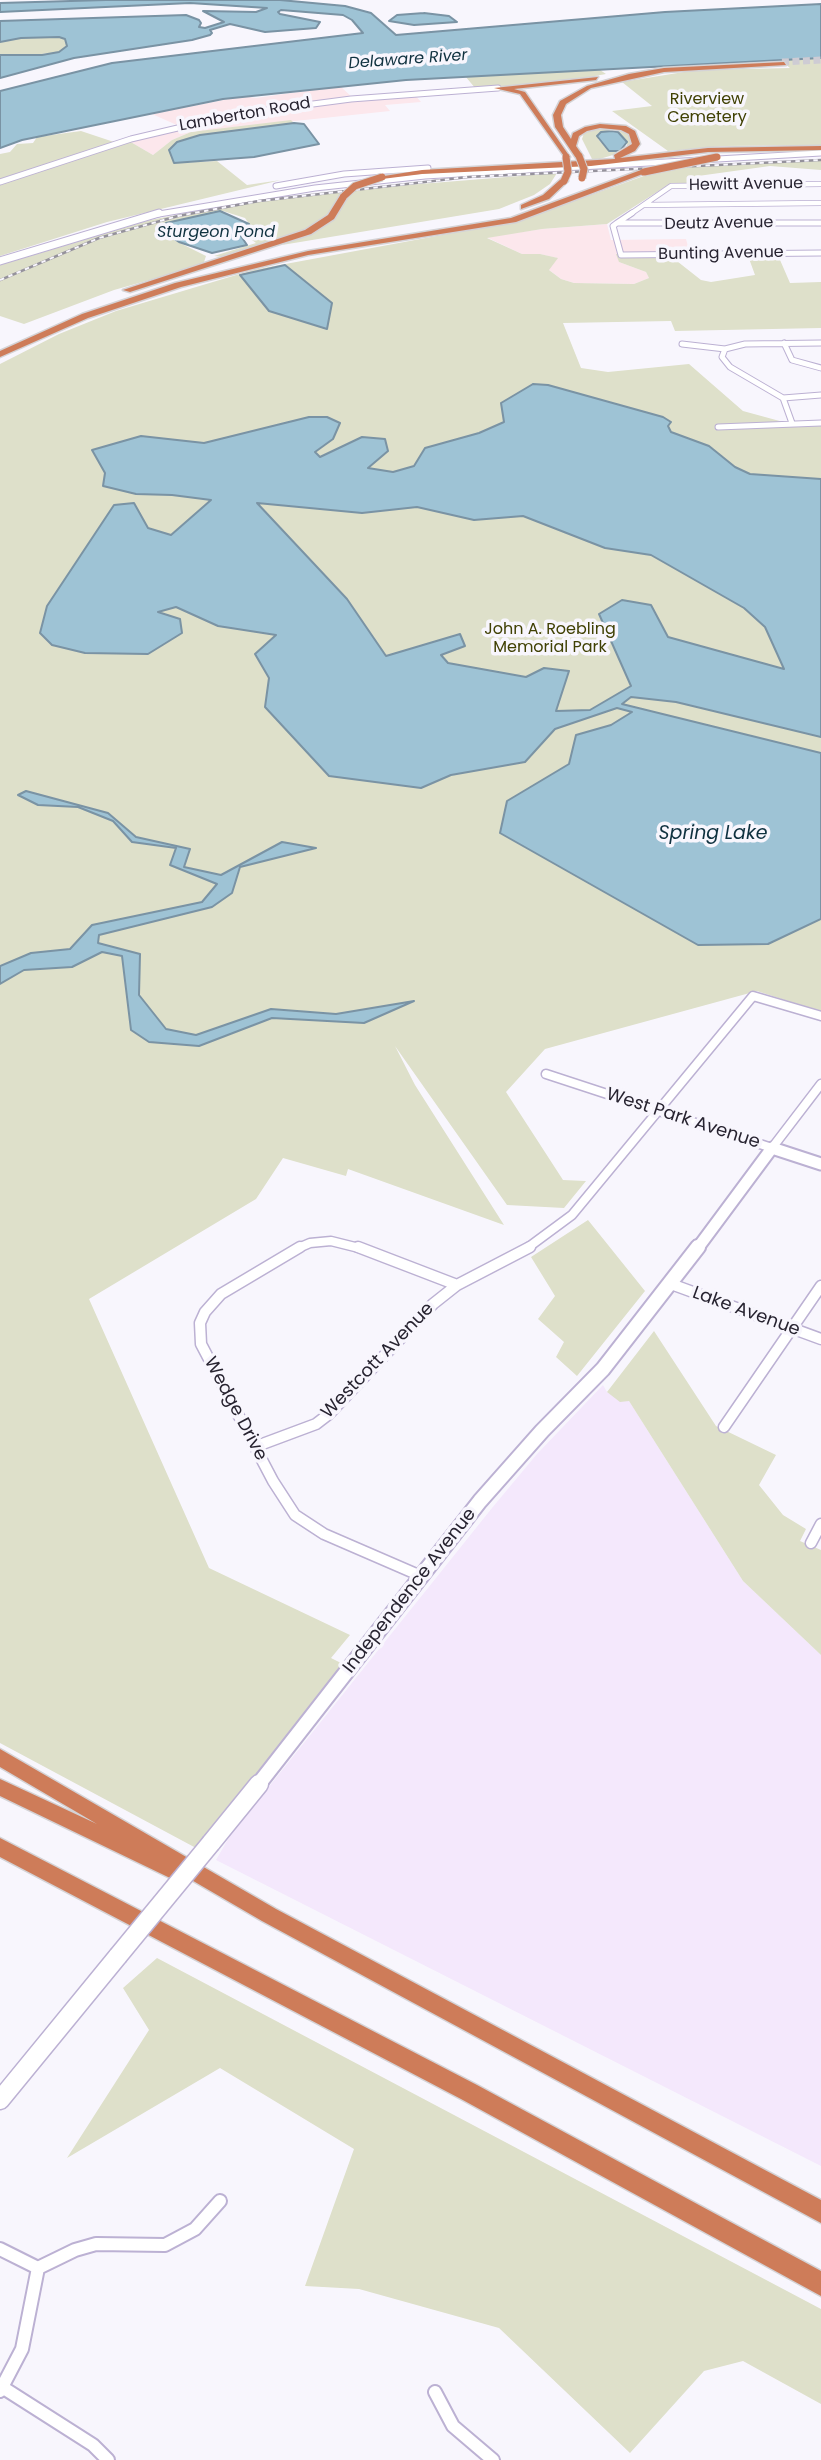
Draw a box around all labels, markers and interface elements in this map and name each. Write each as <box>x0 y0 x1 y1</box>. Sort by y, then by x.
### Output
water label: Delaware River <box>348 46 468 74</box>
park label: Riverview Cemetery <box>667 90 747 128</box>
street label: Lamberton Road <box>178 94 312 136</box>
street label: Hewitt Avenue <box>689 174 803 196</box>
street label: Deutz Avenue <box>664 213 774 235</box>
water label: Sturgeon Pond <box>157 223 275 243</box>
street label: Bunting Avenue <box>658 243 784 265</box>
park label: John A. Roebling Memorial Park <box>484 620 616 658</box>
water label: Spring Lake <box>659 823 767 845</box>
street label: West Park Avenue <box>603 1084 763 1154</box>
street label: Lake Avenue <box>689 1283 803 1341</box>
street label: Westcott Avenue <box>317 1299 439 1423</box>
street label: Wedge Drive <box>199 1354 271 1464</box>
street label: Independence Avenue <box>339 1504 481 1678</box>

